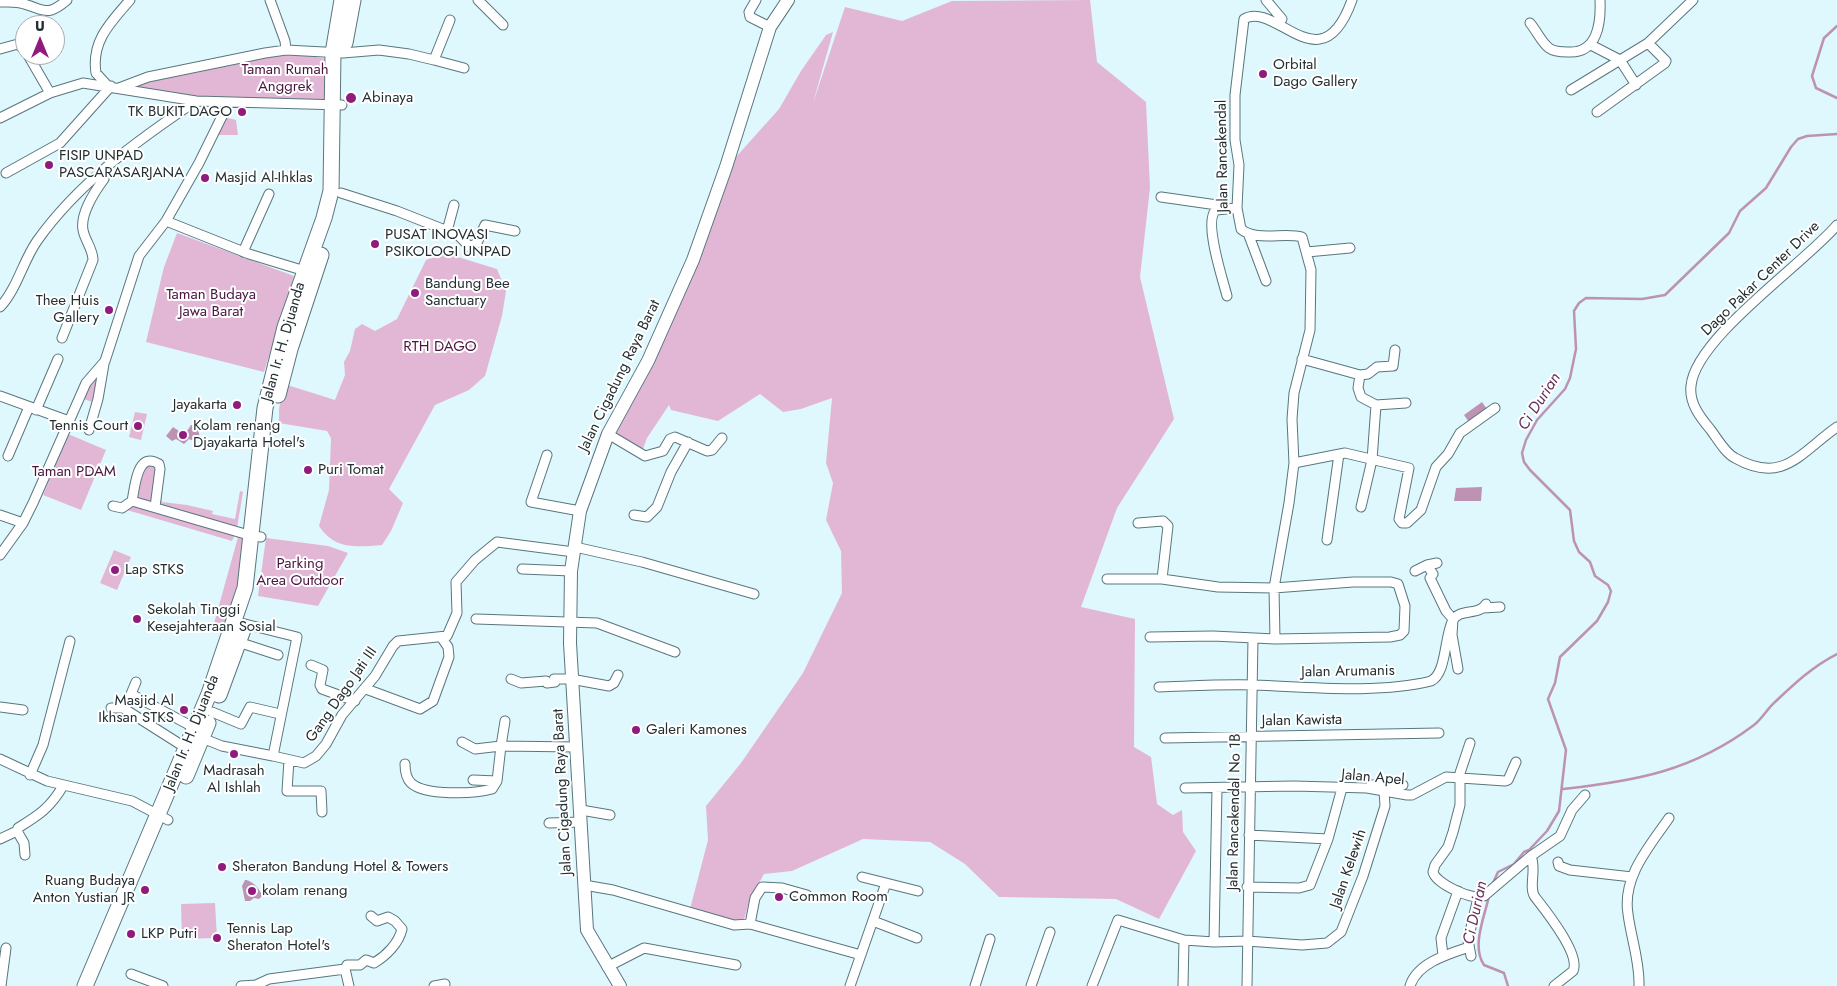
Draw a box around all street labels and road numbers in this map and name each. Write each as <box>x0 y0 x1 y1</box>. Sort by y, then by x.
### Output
street label: Jalan Rancakendal <box>1213 99 1233 213</box>
street label: Dago Pakar Center Drive <box>1698 218 1824 340</box>
street label: Jalan Ir. H. Djuanda <box>258 280 310 404</box>
street label: Jalan Cigadung Raya Barat <box>575 297 665 455</box>
street label: Gang Dago Jati III <box>302 644 382 746</box>
street label: Jalan Arumanis <box>1301 662 1395 682</box>
street label: Jalan Ir. H. Djuanda <box>161 673 223 793</box>
street label: Jalan Cigadung Raya Barat <box>550 708 576 876</box>
street label: Jalan Kawista <box>1262 711 1342 731</box>
street label: Jalan Rancakendal No 1B <box>1225 733 1245 891</box>
street label: Jalan Apel <box>1341 766 1405 790</box>
street label: Jalan Kelewih <box>1327 827 1371 911</box>

